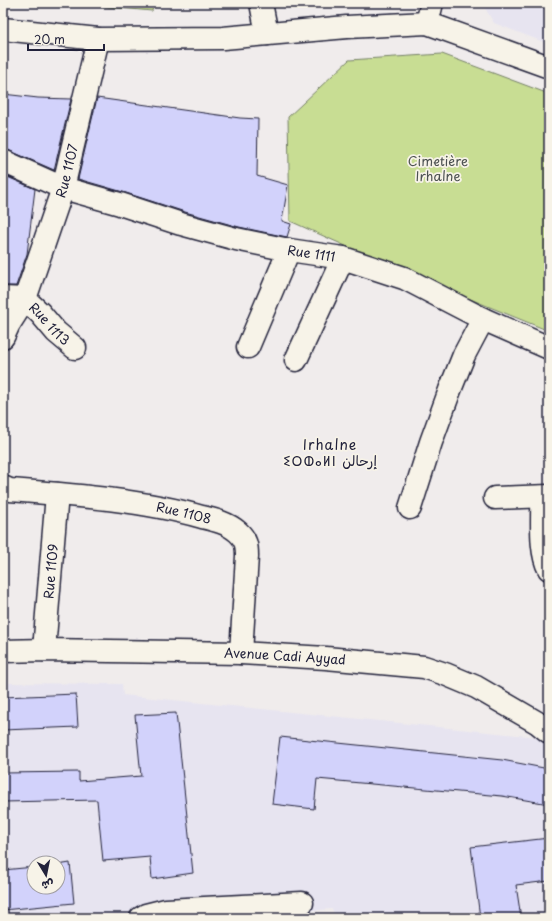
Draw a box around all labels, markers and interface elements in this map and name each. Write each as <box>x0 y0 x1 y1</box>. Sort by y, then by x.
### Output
scale bar <box>28 26 104 52</box>
text: 20 m <box>34 30 65 48</box>
street label: Rue 1107 <box>50 142 82 200</box>
park label: Cimetière Irhalne <box>408 151 468 185</box>
street label: Rue 1111 <box>286 240 337 266</box>
street label: Rue 1113 <box>25 298 75 349</box>
district label: Irhalne ⵉⵔⵀⴰⵍⵏ إرحالن <box>283 434 377 471</box>
street label: Rue 1108 <box>155 497 213 528</box>
street label: Rue 1109 <box>38 543 62 600</box>
street label: Avenue Cadi Ayyad <box>224 643 347 669</box>
north arrow <box>26 855 66 895</box>
text: ش <box>40 876 55 895</box>

